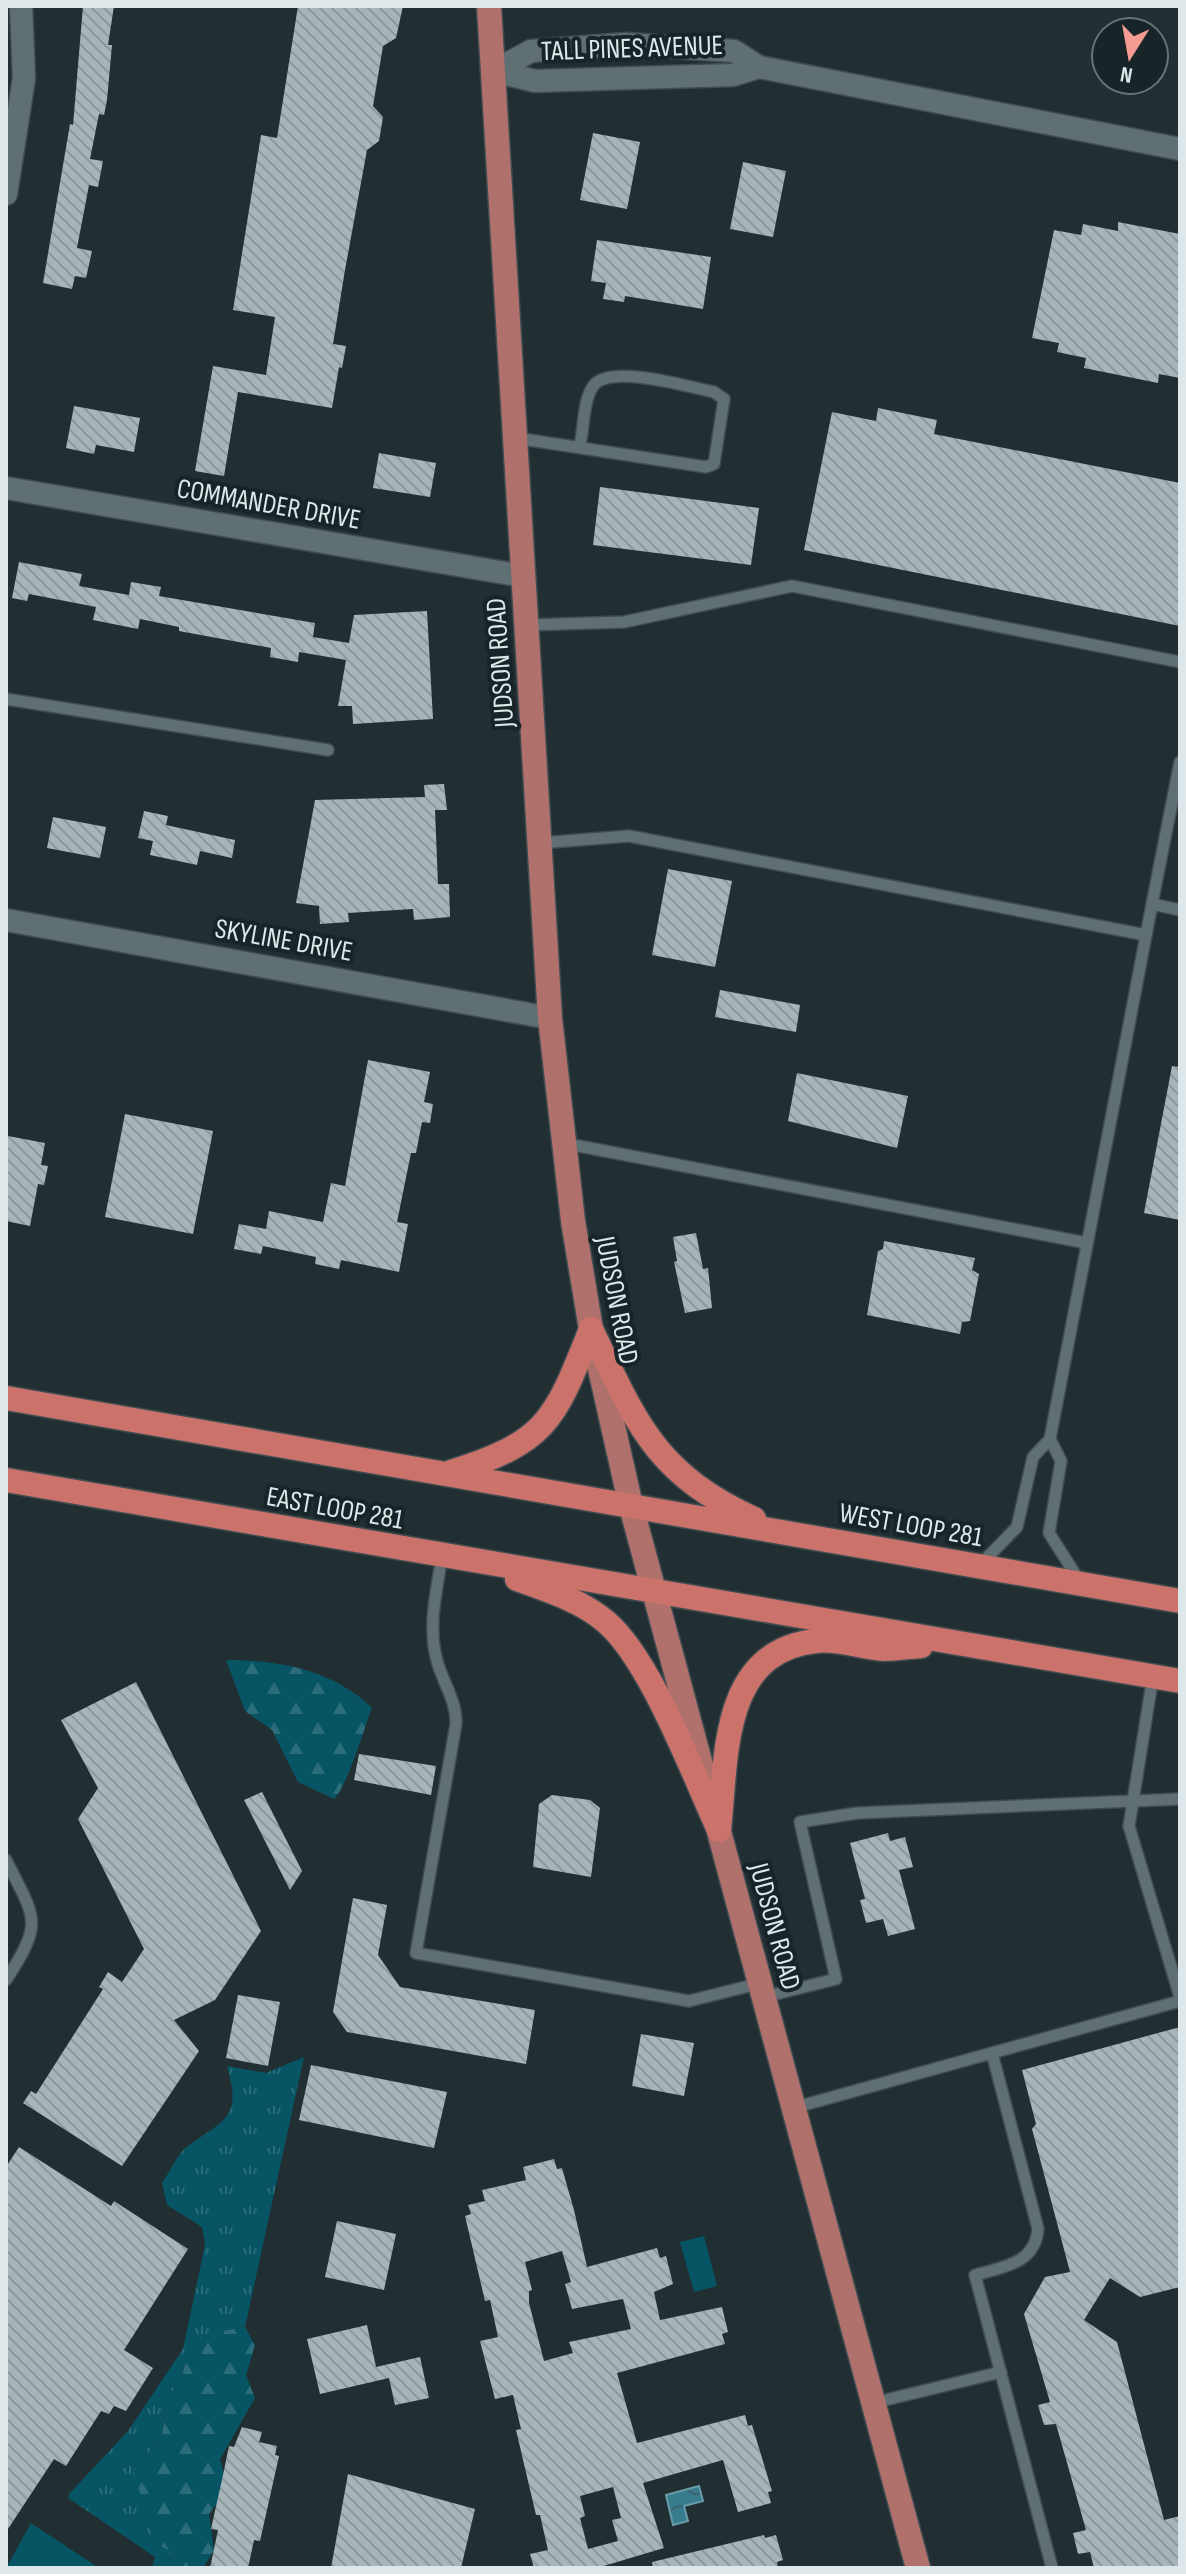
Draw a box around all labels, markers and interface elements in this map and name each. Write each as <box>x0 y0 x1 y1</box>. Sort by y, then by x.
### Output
north arrow <box>1090 16 1170 96</box>
street label: TALL PINES AVENUE <box>540 29 724 68</box>
text: N <box>1118 60 1135 89</box>
street label: COMMANDER DRIVE <box>174 472 363 537</box>
street label: JUDSON ROAD <box>480 597 522 730</box>
street label: SKYLINE DRIVE <box>212 912 355 969</box>
street label: JUDSON ROAD <box>588 1232 645 1367</box>
street label: EAST LOOP 281 <box>264 1480 406 1537</box>
street label: WEST LOOP 281 <box>837 1497 985 1554</box>
street label: JUDSON ROAD <box>742 1858 807 1993</box>

